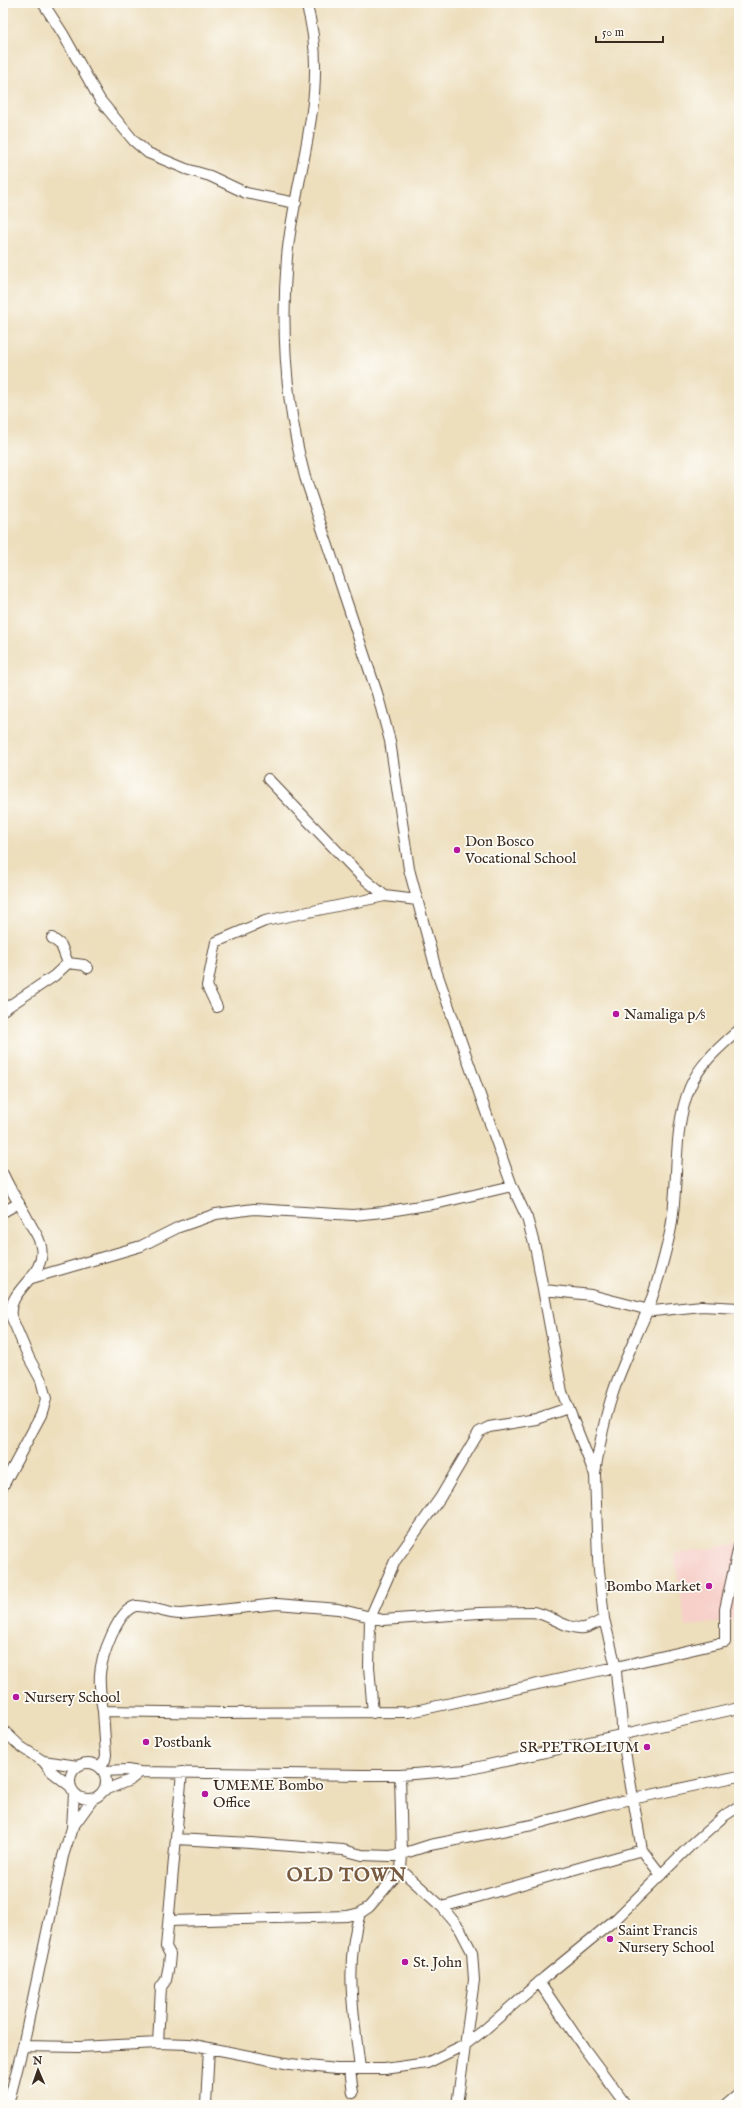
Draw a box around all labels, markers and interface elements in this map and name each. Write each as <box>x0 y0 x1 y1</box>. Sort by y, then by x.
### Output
scale bar <box>596 18 663 44</box>
text: 50 m <box>602 25 624 40</box>
place label: Don Bosco Vocational School <box>464 832 577 868</box>
marker: Don Bosco Vocational School <box>452 845 462 855</box>
place label: Namaliga p/s <box>624 1005 706 1024</box>
marker: Namaliga p/s <box>611 1009 621 1019</box>
place label: Bombo Market <box>606 1577 701 1596</box>
marker: Bombo Market <box>704 1581 714 1591</box>
place label: Nursery School <box>24 1688 121 1707</box>
marker: Nursery School <box>11 1692 21 1702</box>
place label: Postbank <box>154 1733 212 1752</box>
marker: Postbank <box>141 1737 151 1747</box>
place label: SR PETROLIUM <box>519 1738 639 1757</box>
marker: SR PETROLIUM <box>642 1742 652 1752</box>
place label: UMEME Bombo Office <box>213 1776 324 1812</box>
marker: UMEME Bombo Office <box>200 1789 210 1799</box>
district label: OLD TOWN <box>287 1864 407 1888</box>
place label: Saint Francis Nursery School <box>618 1921 715 1957</box>
marker: Saint Francis Nursery School <box>605 1934 615 1944</box>
place label: St. John <box>413 1953 462 1972</box>
marker: St. John <box>400 1957 410 1967</box>
north arrow <box>18 2050 58 2090</box>
text: N <box>32 2054 43 2068</box>

